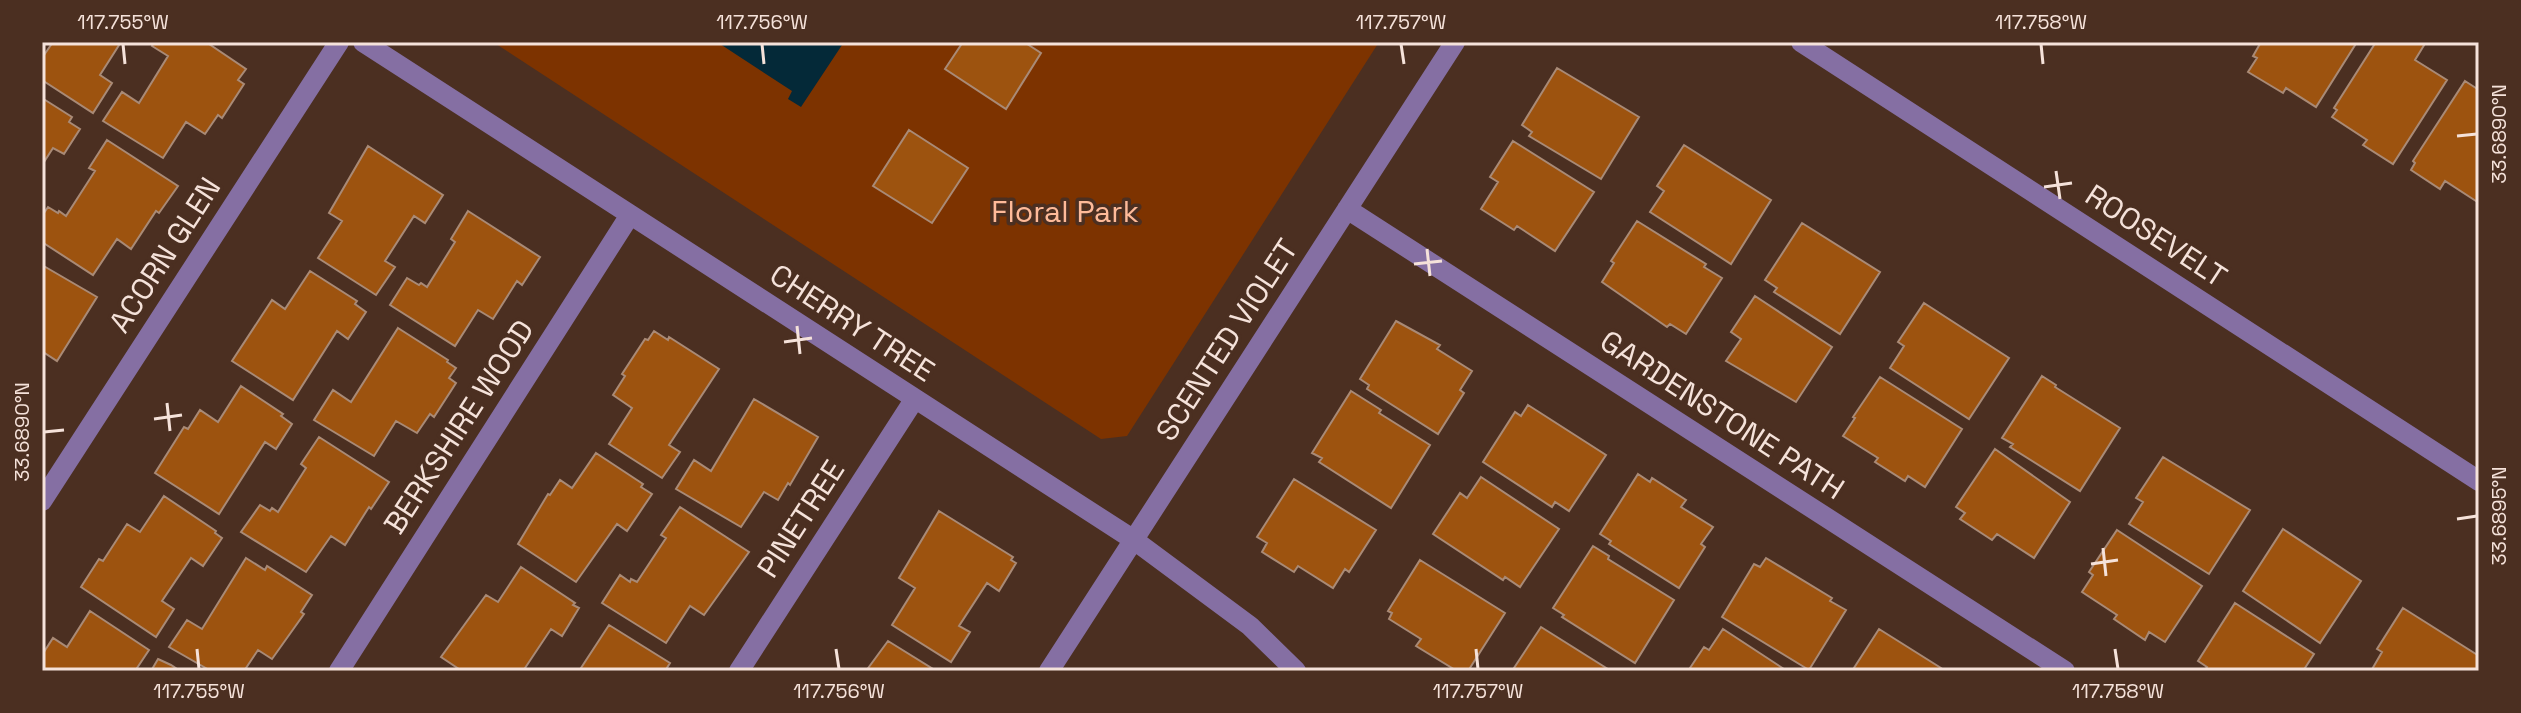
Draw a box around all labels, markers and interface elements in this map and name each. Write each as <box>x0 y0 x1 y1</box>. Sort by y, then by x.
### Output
text: 117.755°W <box>77 9 169 35</box>
text: 117.756°W <box>716 9 808 35</box>
text: 117.757°W <box>1356 9 1446 35</box>
text: 117.758°W <box>1995 9 2087 35</box>
text: 33.6890°N <box>2486 84 2512 184</box>
street label: ACORN GLEN <box>100 170 229 340</box>
street label: ROOSEVELT <box>2078 175 2234 296</box>
park label: Floral Park <box>991 192 1139 231</box>
street label: SCENTED VIOLET <box>1147 231 1306 448</box>
street label: CHERRY TREE <box>763 255 942 390</box>
street label: BERKSHIRE WOOD <box>375 312 542 541</box>
street label: GARDENSTONE PATH <box>1593 321 1852 508</box>
text: 33.6890°N <box>9 382 35 482</box>
street label: PINETREE <box>748 453 853 585</box>
text: 33.6895°N <box>2486 467 2512 565</box>
text: 117.755°W <box>153 678 245 704</box>
text: 117.756°W <box>793 678 885 704</box>
text: 117.757°W <box>1433 678 1523 704</box>
text: 117.758°W <box>2072 678 2164 704</box>

